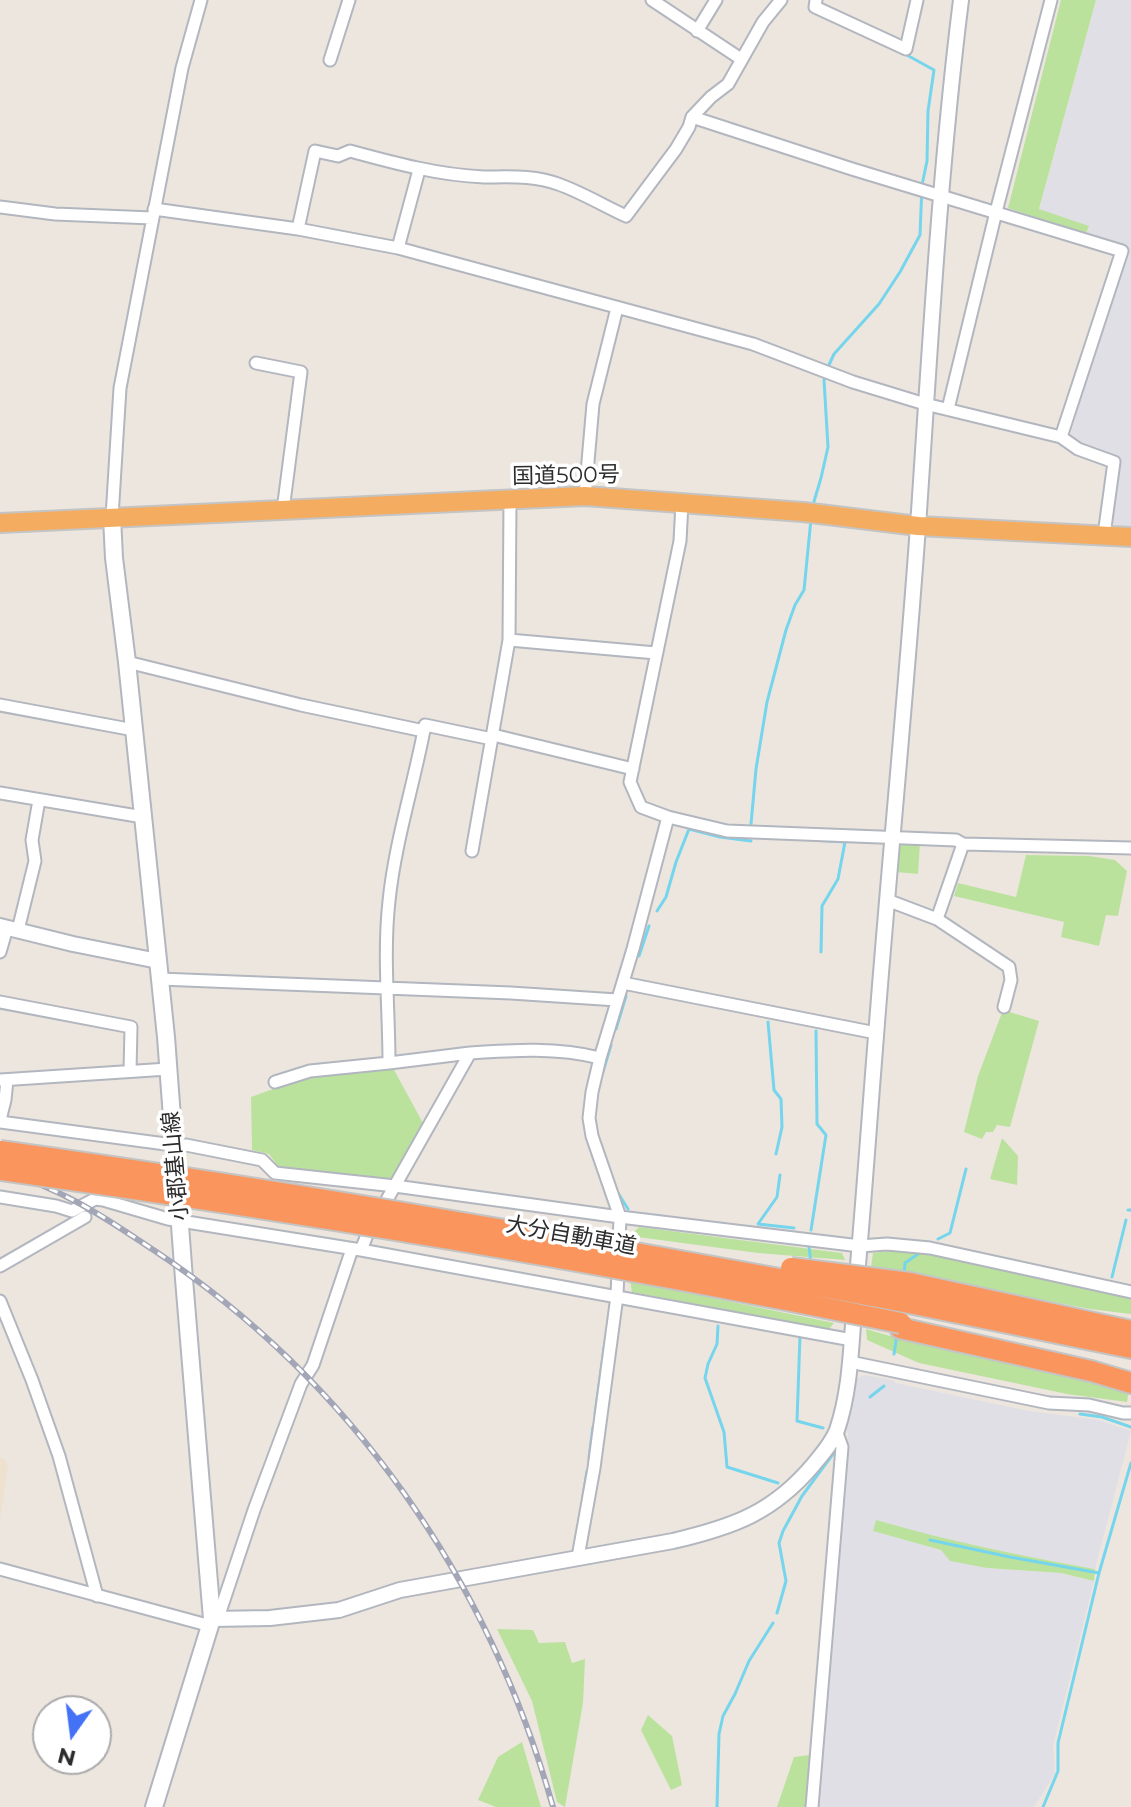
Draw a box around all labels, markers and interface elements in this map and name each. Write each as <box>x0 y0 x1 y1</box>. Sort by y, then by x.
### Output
street label: 国道500号 <box>512 462 620 490</box>
street label: 小郡基山線 <box>158 1110 194 1222</box>
street label: 大分自動車道 <box>504 1212 638 1260</box>
north arrow <box>32 1695 112 1775</box>
text: N <box>55 1742 78 1772</box>

